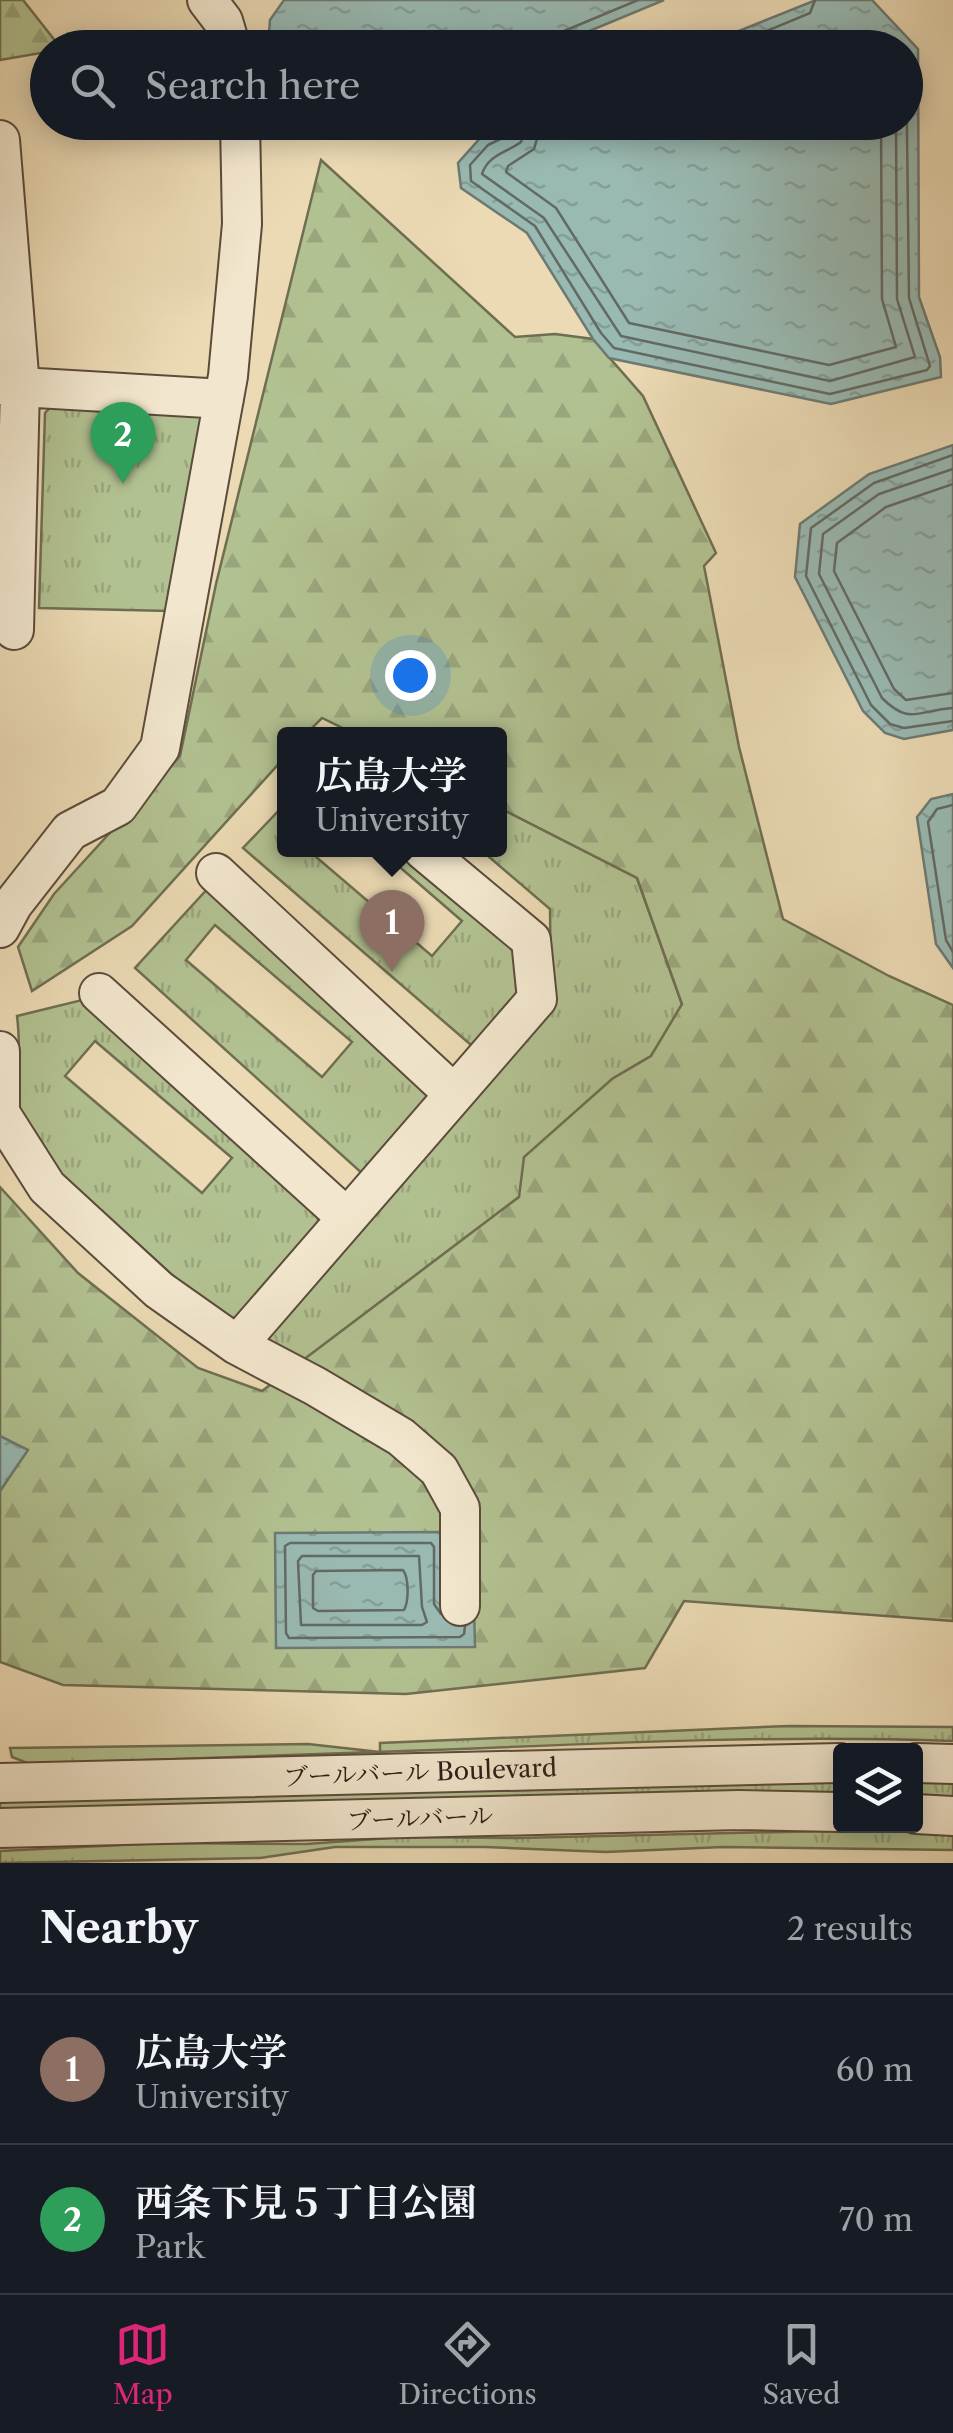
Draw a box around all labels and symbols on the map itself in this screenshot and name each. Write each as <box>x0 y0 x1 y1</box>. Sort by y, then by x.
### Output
pin: 2 <box>90 402 156 484</box>
your location <box>385 650 436 701</box>
pin: 1 <box>360 890 424 972</box>
street label: ブールバール Boulevard <box>283 1752 557 1793</box>
street label: ブールバール <box>346 1800 494 1837</box>

